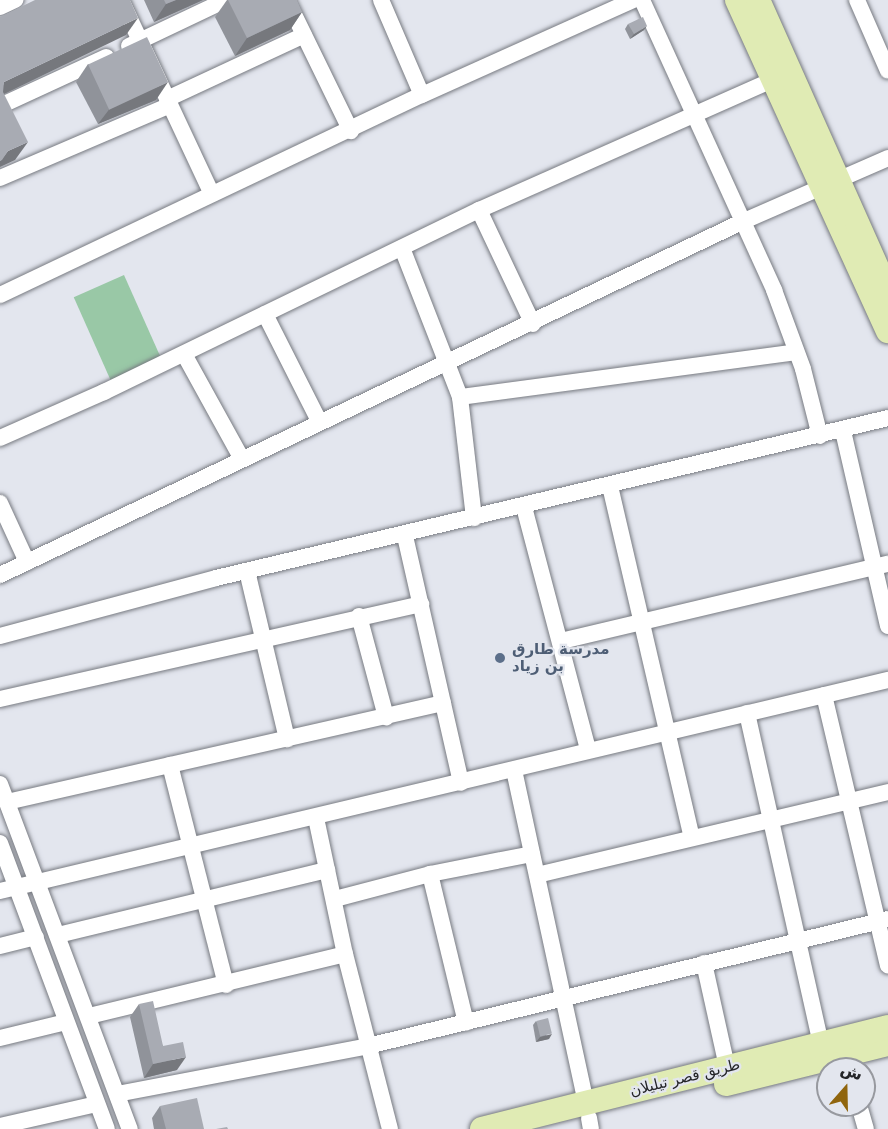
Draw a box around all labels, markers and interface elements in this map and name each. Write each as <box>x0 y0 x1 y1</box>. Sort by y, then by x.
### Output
place label: مدرسة طارق بن زياد <box>512 640 609 675</box>
marker: مدرسة طارق بن زياد <box>493 651 507 665</box>
street label: طريق قصر تيليلان <box>628 1056 742 1100</box>
north arrow <box>816 1057 876 1117</box>
text: ش <box>838 1059 865 1084</box>

